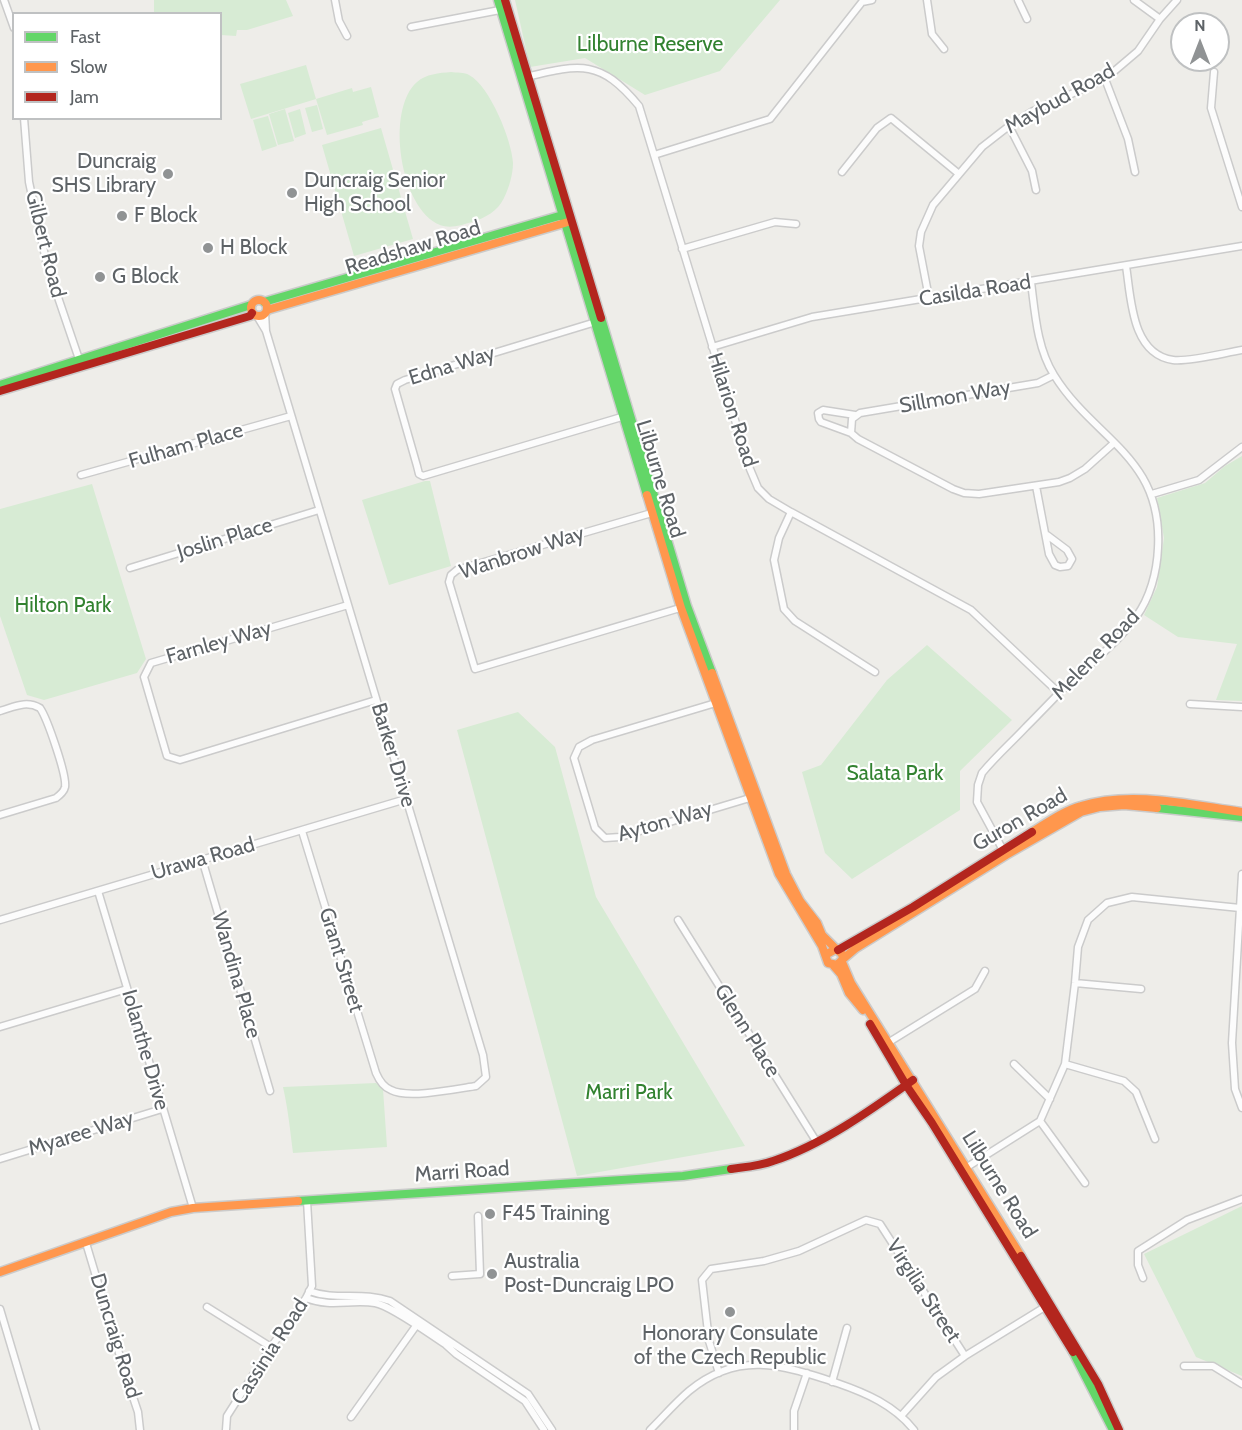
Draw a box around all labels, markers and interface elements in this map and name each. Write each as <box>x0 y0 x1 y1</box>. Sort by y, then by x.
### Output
legend <box>12 12 222 120</box>
north arrow <box>1170 12 1230 72</box>
text: N <box>1194 16 1206 35</box>
text: Fast <box>70 26 101 48</box>
park label: Lilburne Reserve <box>577 32 723 58</box>
text: Slow <box>70 56 107 78</box>
street label: Maybud Road <box>1001 58 1119 140</box>
text: Jam <box>70 86 99 108</box>
place label: Duncraig SHS Library <box>51 149 156 199</box>
marker: Duncraig SHS Library <box>161 167 175 181</box>
place label: Duncraig Senior High School <box>304 168 445 218</box>
marker: Duncraig Senior High School <box>285 186 299 200</box>
street label: Gilbert Road <box>19 188 71 300</box>
place label: F Block <box>134 203 197 229</box>
marker: F Block <box>115 209 129 223</box>
street label: Readshaw Road <box>342 215 484 281</box>
place label: H Block <box>220 235 287 261</box>
marker: H Block <box>201 241 215 255</box>
place label: G Block <box>112 264 179 290</box>
marker: G Block <box>93 270 107 284</box>
street label: Casilda Road <box>917 270 1033 312</box>
street label: Edna Way <box>406 341 498 391</box>
street label: Hilarion Road <box>702 350 762 470</box>
street label: Sillmon Way <box>898 375 1012 419</box>
street label: Lilburne Road <box>630 417 690 541</box>
street label: Fulham Place <box>126 418 246 474</box>
street label: Joslin Place <box>174 513 276 565</box>
street label: Wanbrow Way <box>457 521 587 585</box>
park label: Hilton Park <box>15 593 111 619</box>
street label: Melene Road <box>1047 605 1145 705</box>
street label: Farnley Way <box>163 616 275 670</box>
street label: Barker Drive <box>365 700 421 810</box>
park label: Salata Park <box>847 761 943 787</box>
street label: Guron Road <box>968 783 1072 857</box>
street label: Ayton Way <box>615 797 715 847</box>
street label: Urawa Road <box>148 832 258 886</box>
street label: Grant Street <box>313 905 369 1015</box>
street label: Wandina Place <box>206 909 266 1041</box>
street label: Glenn Place <box>709 980 785 1082</box>
street label: Iolanthe Drive <box>116 987 174 1113</box>
park label: Marri Park <box>585 1080 673 1106</box>
street label: Myaree Way <box>25 1106 137 1162</box>
street label: Lilburne Road <box>956 1127 1042 1243</box>
street label: Marri Road <box>414 1156 510 1188</box>
place label: F45 Training <box>502 1201 609 1227</box>
marker: F45 Training <box>483 1207 497 1221</box>
street label: Virgilia Street <box>880 1235 966 1347</box>
place label: Australia Post-Duncraig LPO <box>504 1249 674 1299</box>
marker: Australia Post-Duncraig LPO <box>485 1267 499 1281</box>
street label: Duncraig Road <box>84 1271 146 1401</box>
street label: Cassinia Road <box>226 1294 314 1410</box>
marker: Honorary Consulate of the Czech Republic <box>723 1305 737 1319</box>
place label: Honorary Consulate of the Czech Republic <box>634 1321 826 1371</box>

